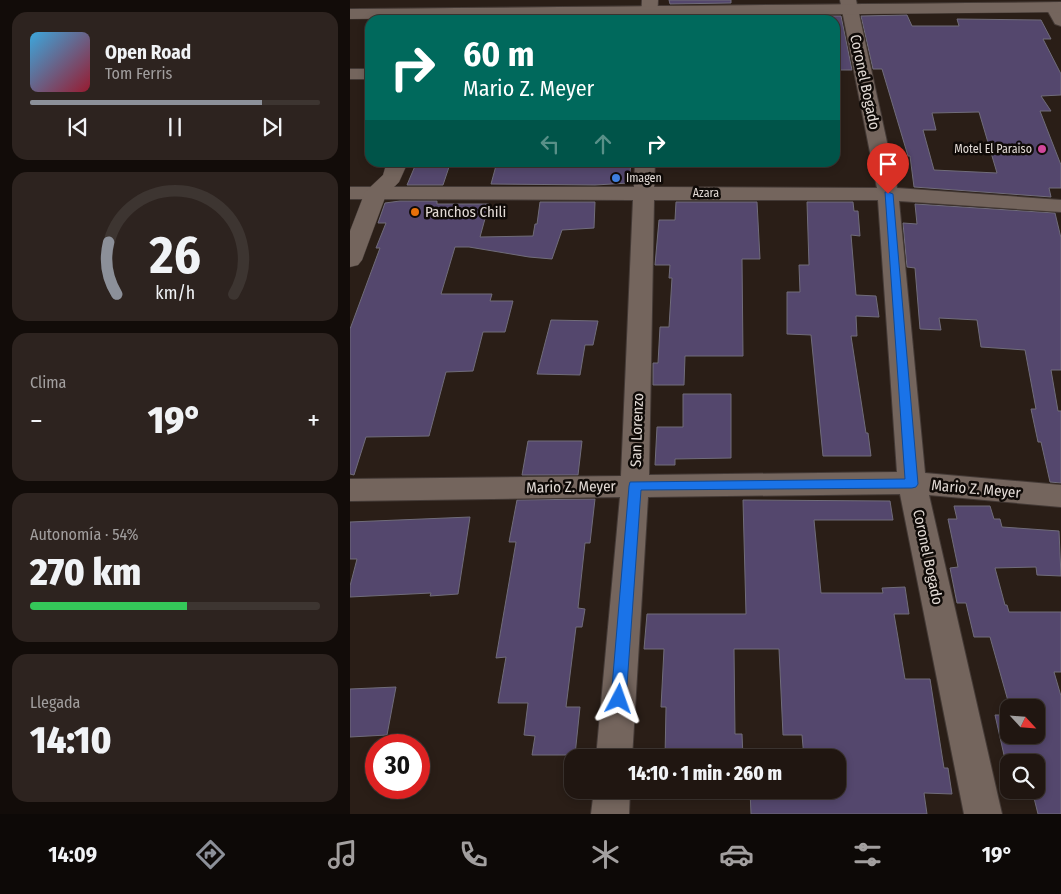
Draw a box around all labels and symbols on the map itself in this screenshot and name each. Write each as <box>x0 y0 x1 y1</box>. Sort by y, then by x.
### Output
street label: Coronel Bogado <box>846 33 884 131</box>
place label: Motel El Paraiso <box>954 142 1032 156</box>
pin <box>867 143 909 194</box>
marker: Motel El Paraiso <box>1036 143 1048 155</box>
place label: Imagen <box>626 171 662 185</box>
marker: Imagen <box>610 172 622 184</box>
street label: Azara <box>693 186 719 200</box>
place label: Panchos Chili <box>425 203 506 221</box>
marker: Panchos Chili <box>409 206 421 218</box>
street label: San Lorenzo <box>627 392 647 467</box>
street label: Mario Z. Meyer <box>931 476 1022 502</box>
street label: Mario Z. Meyer <box>526 477 617 497</box>
street label: Coronel Bogado <box>909 508 947 606</box>
position arrow <box>592 672 644 724</box>
north arrow <box>1000 699 1045 744</box>
speed limit sign: 30 <box>365 734 430 799</box>

